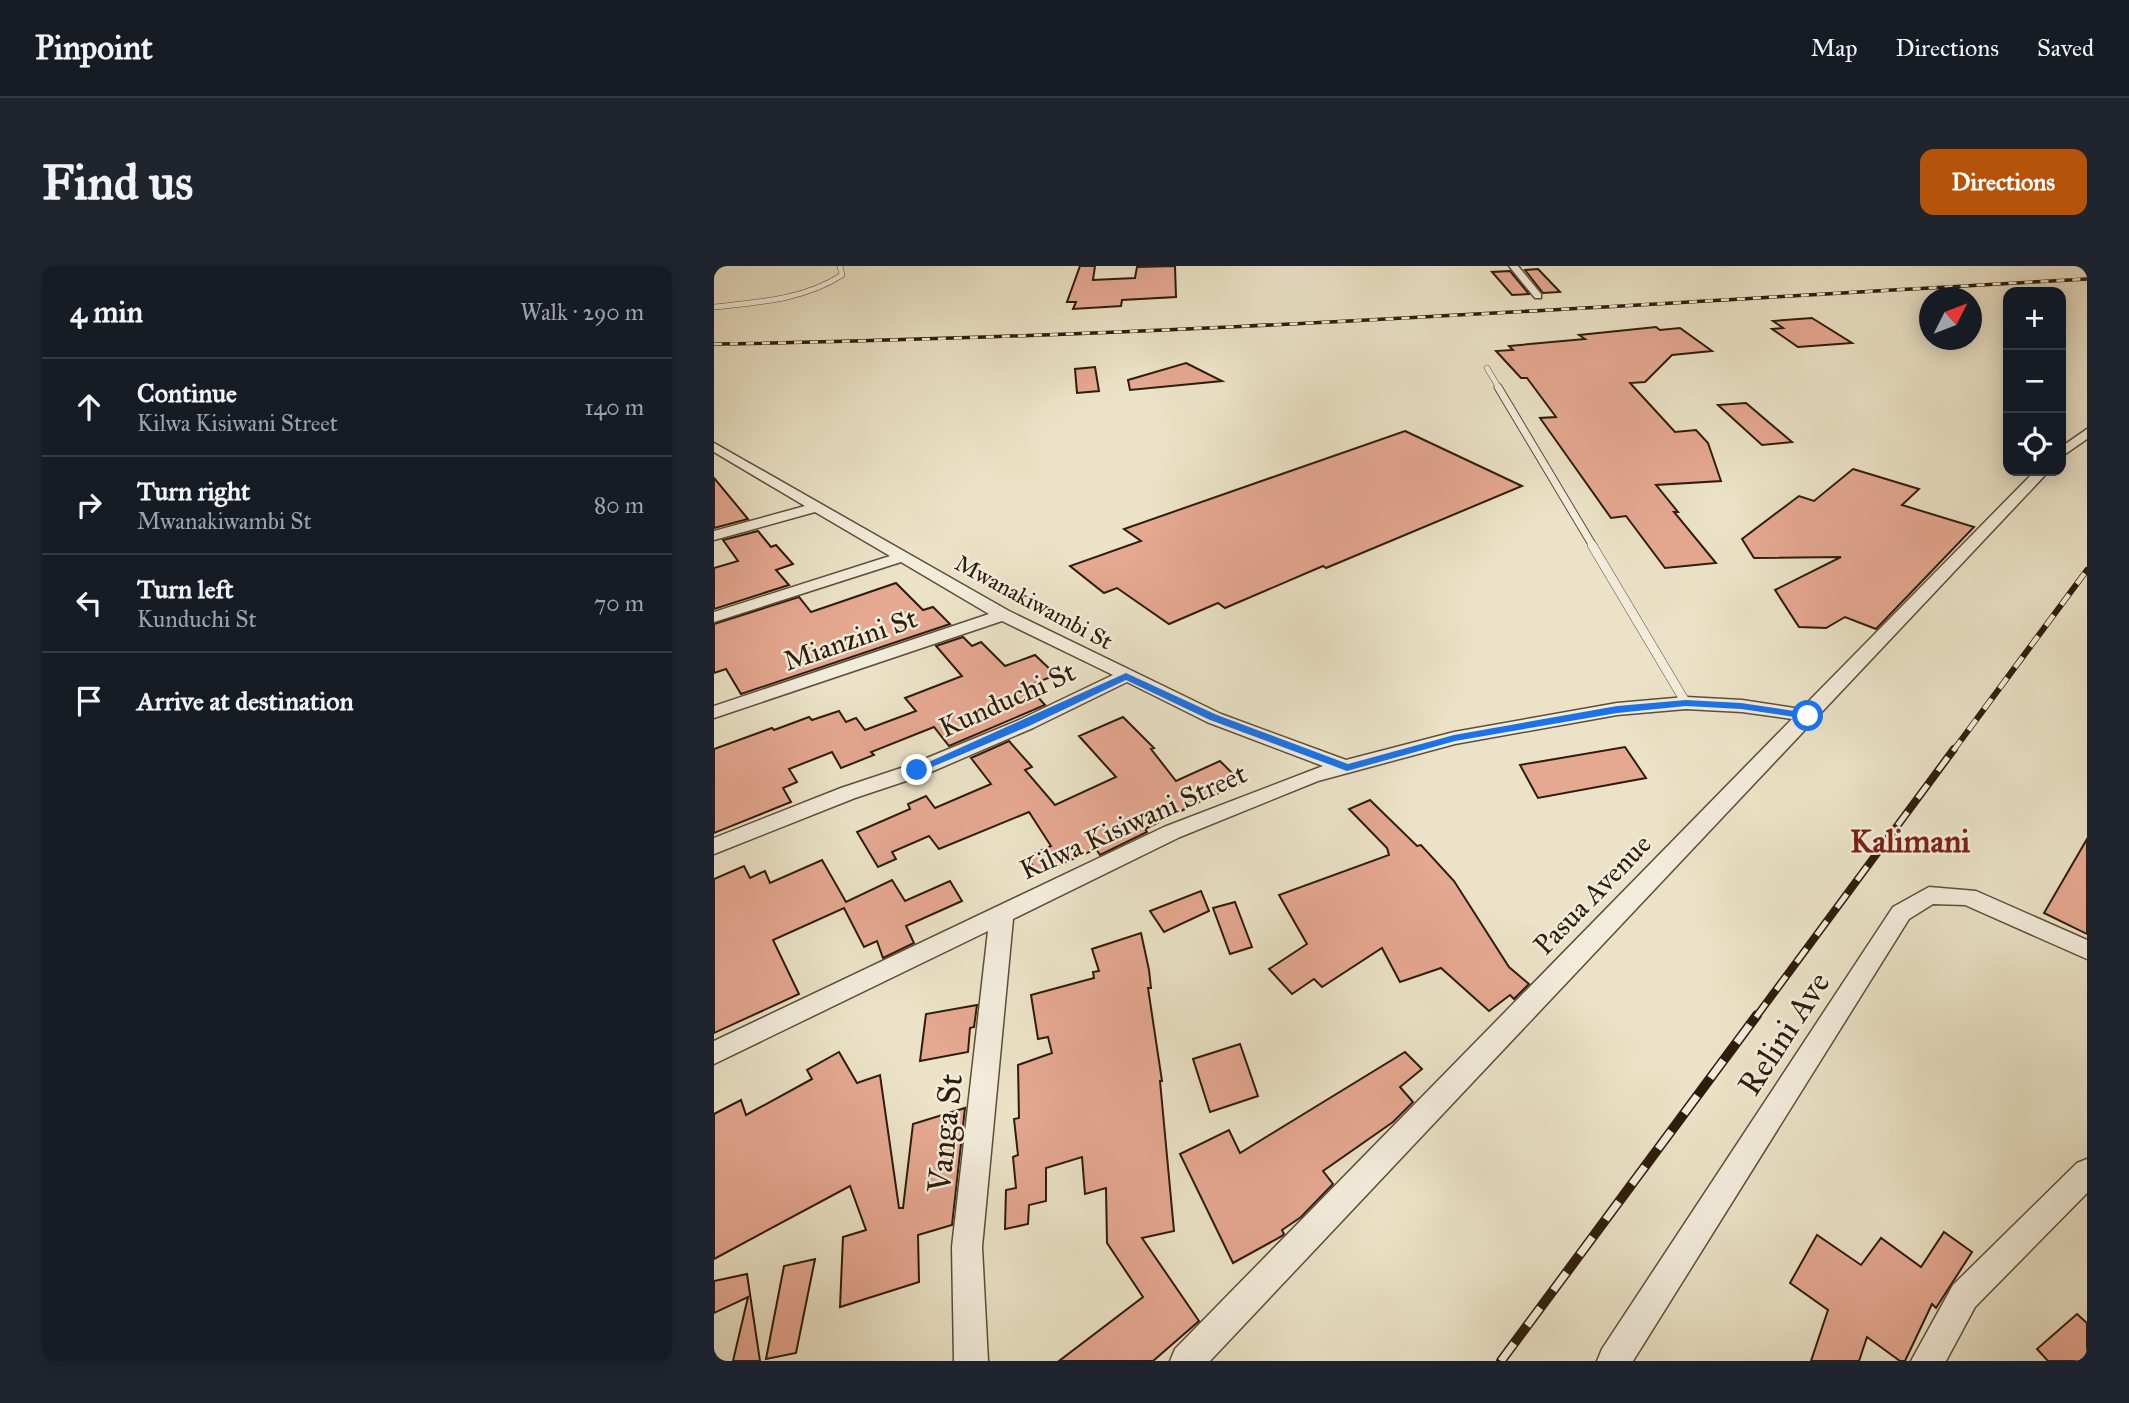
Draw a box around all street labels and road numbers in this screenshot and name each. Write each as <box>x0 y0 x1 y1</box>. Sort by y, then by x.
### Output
street label: Mwanakiwambi St <box>950 549 1118 655</box>
street label: Mianzini St <box>779 600 922 679</box>
street label: Kunduchi St <box>934 654 1081 745</box>
street label: Kilwa Kisiwani Street <box>1014 756 1252 887</box>
street label: Pasua Avenue <box>1526 827 1659 962</box>
street label: Relini Ave <box>1729 964 1838 1103</box>
street label: Vanga St <box>919 1071 971 1196</box>

